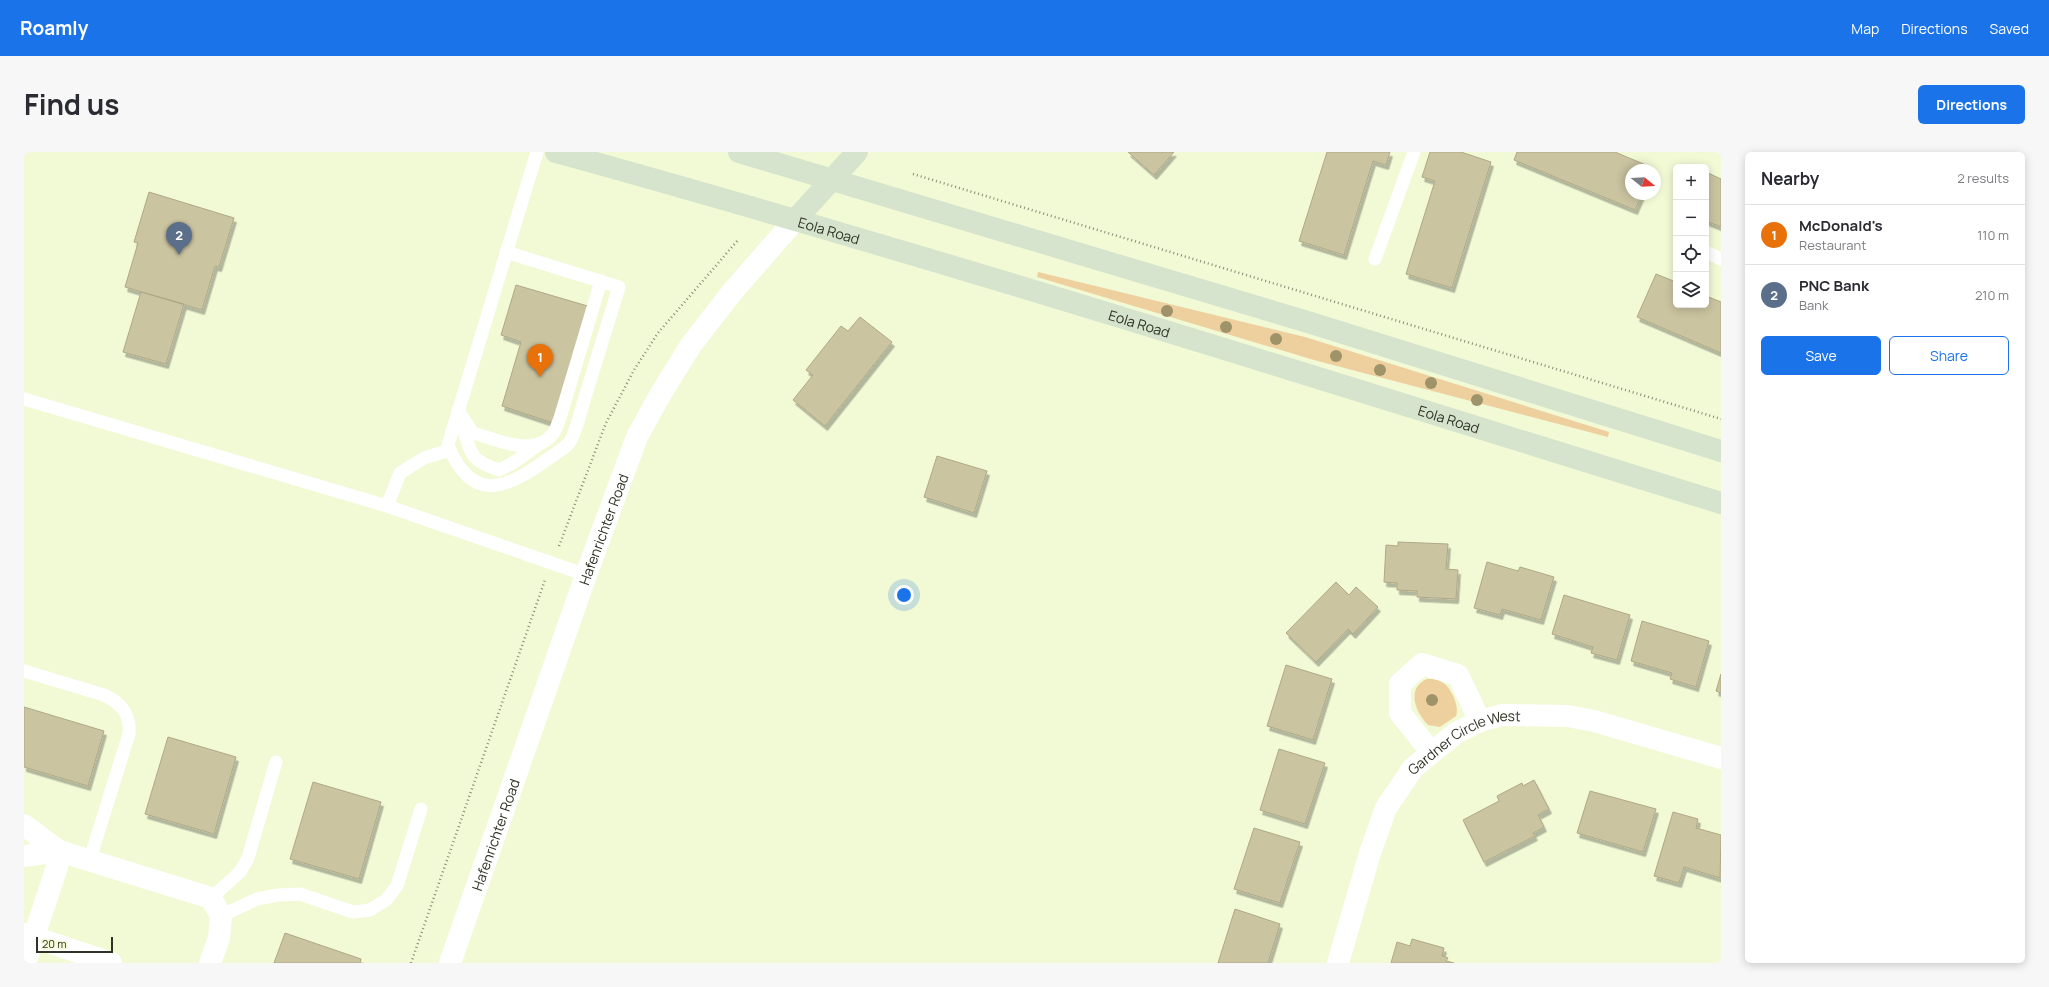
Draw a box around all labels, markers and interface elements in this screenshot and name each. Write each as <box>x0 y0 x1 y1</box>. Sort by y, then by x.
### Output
text: Roamly <box>20 15 88 41</box>
text: Map <box>1851 19 1879 38</box>
text: Directions <box>1901 19 1968 38</box>
text: Saved <box>1990 19 2029 38</box>
text: Find us <box>24 85 119 123</box>
button: Directions <box>1918 85 2025 124</box>
north arrow <box>1625 164 1661 200</box>
map controls <box>1673 164 1709 308</box>
button: + <box>1673 164 1709 200</box>
text: Nearby <box>1761 167 1819 190</box>
text: 2 results <box>1957 169 2009 187</box>
button: − <box>1673 200 1709 236</box>
street label: Eola Road <box>796 212 862 248</box>
text: McDonald's <box>1799 215 1883 236</box>
pin: 2 <box>166 222 192 255</box>
text: 1 <box>1771 226 1777 244</box>
text: 110 m <box>1977 226 2009 244</box>
button: locate <box>1673 236 1709 272</box>
text: Restaurant <box>1799 236 1866 254</box>
button: layers <box>1673 272 1709 308</box>
text: PNC Bank <box>1799 275 1869 296</box>
text: 2 <box>1770 286 1778 304</box>
text: 210 m <box>1975 286 2009 304</box>
text: Bank <box>1799 296 1828 314</box>
street label: Eola Road <box>1106 305 1173 341</box>
button: Save <box>1761 336 1881 375</box>
button: Share <box>1889 336 2009 375</box>
pin: 1 <box>527 344 553 377</box>
street label: Eola Road <box>1416 400 1482 437</box>
street label: Hafenrichter Road <box>574 471 632 587</box>
your location <box>894 585 914 605</box>
street label: Gardner Circle West <box>1403 705 1521 778</box>
street label: Hafenrichter Road <box>467 776 523 893</box>
scale bar <box>36 935 113 954</box>
text: 20 m <box>42 936 67 951</box>

